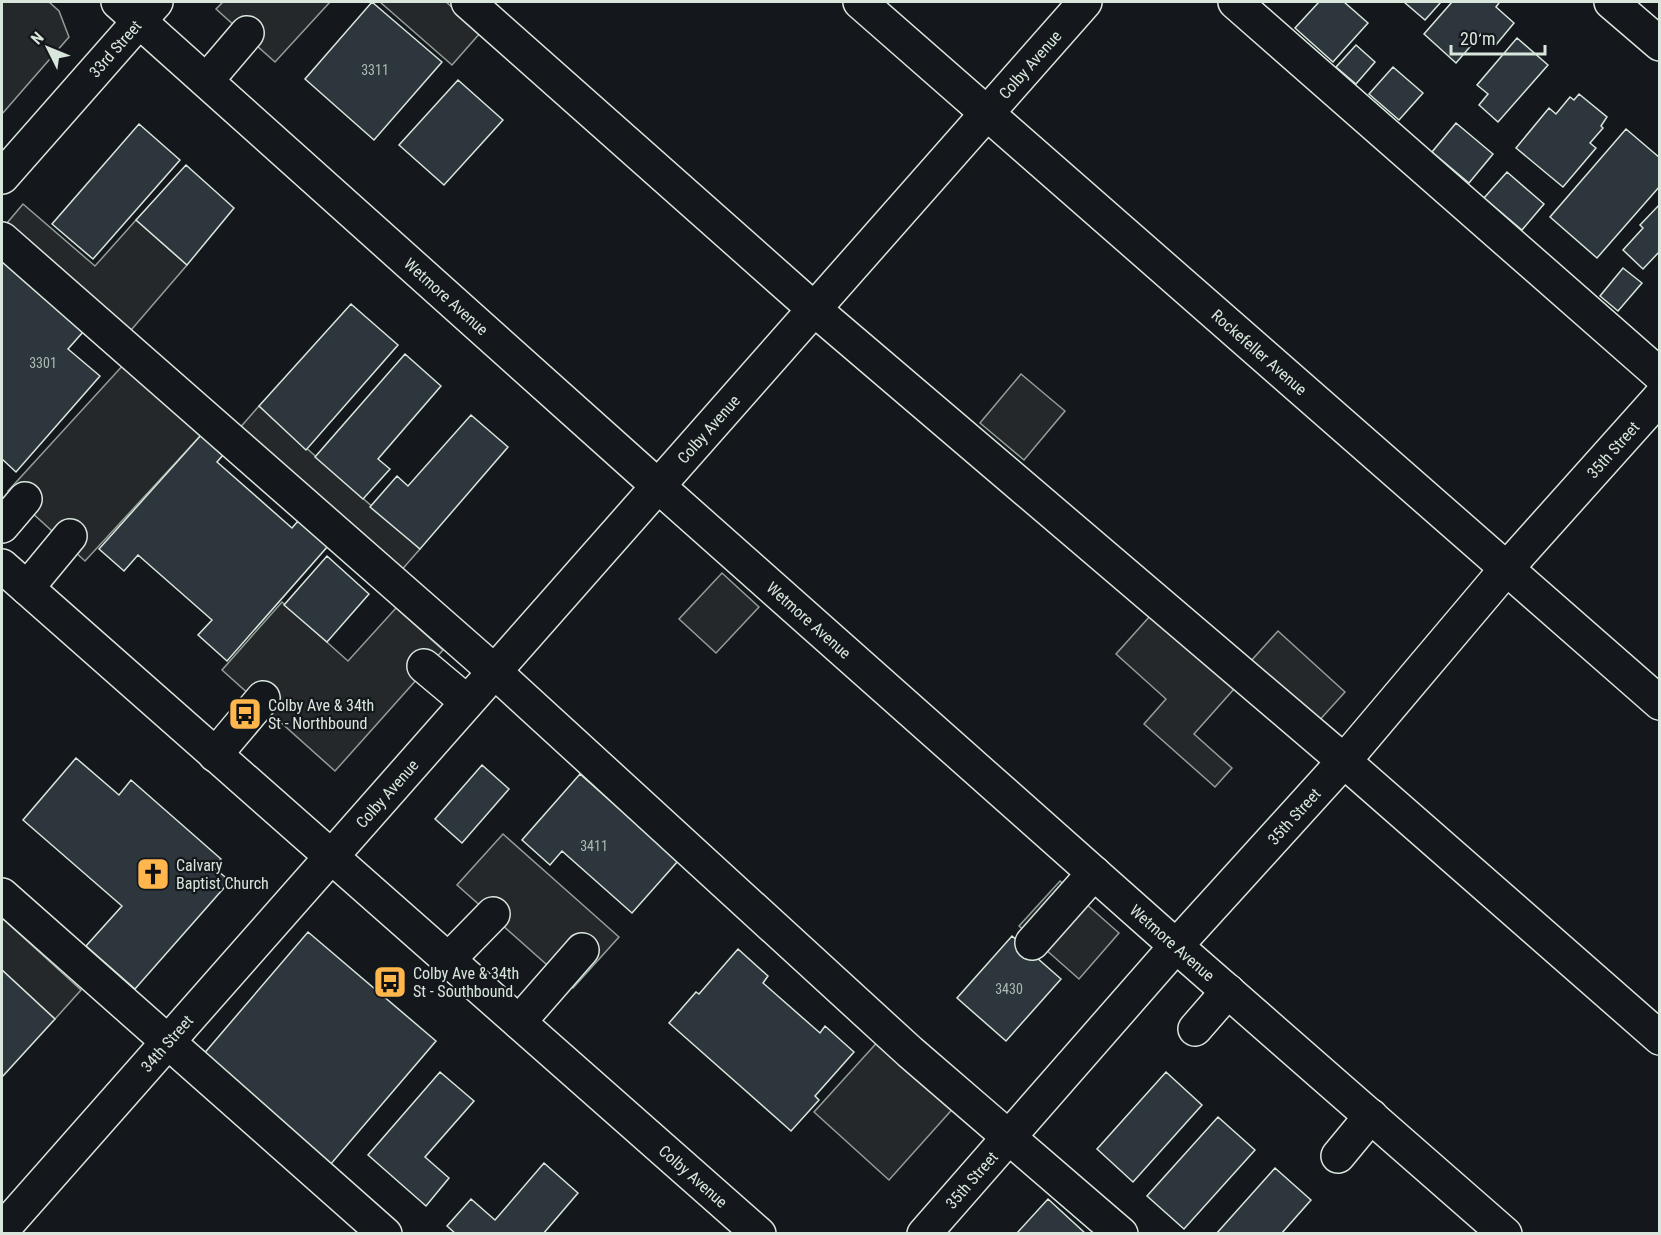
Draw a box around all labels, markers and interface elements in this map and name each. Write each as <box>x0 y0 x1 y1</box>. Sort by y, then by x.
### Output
street label: 33rd Street <box>85 16 145 81</box>
north arrow <box>18 18 78 78</box>
scale bar <box>1451 18 1546 56</box>
street label: Colby Avenue <box>995 26 1065 103</box>
text: N <box>27 28 48 48</box>
text: 20 m <box>1460 28 1495 49</box>
house number: 3311 <box>361 62 389 78</box>
street label: Wetmore Avenue <box>400 254 492 339</box>
street label: Rockefeller Avenue <box>1208 305 1311 399</box>
house number: 3301 <box>29 355 57 371</box>
street label: Colby Avenue <box>673 391 744 467</box>
street label: 35th Street <box>1583 417 1643 482</box>
street label: Wetmore Avenue <box>763 578 855 662</box>
bus stop icon: Colby Ave & 34th St - Northbound <box>227 696 263 732</box>
place label: Colby Ave & 34th St - Northbound <box>268 696 374 733</box>
street label: Colby Avenue <box>352 755 422 832</box>
street label: 35th Street <box>1263 784 1324 848</box>
house number: 3411 <box>580 838 608 854</box>
church icon: Calvary Baptist Church <box>135 856 171 892</box>
place label: Calvary Baptist Church <box>176 856 269 893</box>
street label: Wetmore Avenue <box>1126 900 1219 985</box>
bus stop icon: Colby Ave & 34th St - Southbound <box>372 964 408 1000</box>
place label: Colby Ave & 34th St - Southbound <box>413 964 519 1001</box>
house number: 3430 <box>995 981 1023 997</box>
street label: 34th Street <box>137 1011 197 1076</box>
street label: Colby Avenue <box>655 1141 731 1211</box>
street label: 35th Street <box>941 1147 1002 1212</box>

